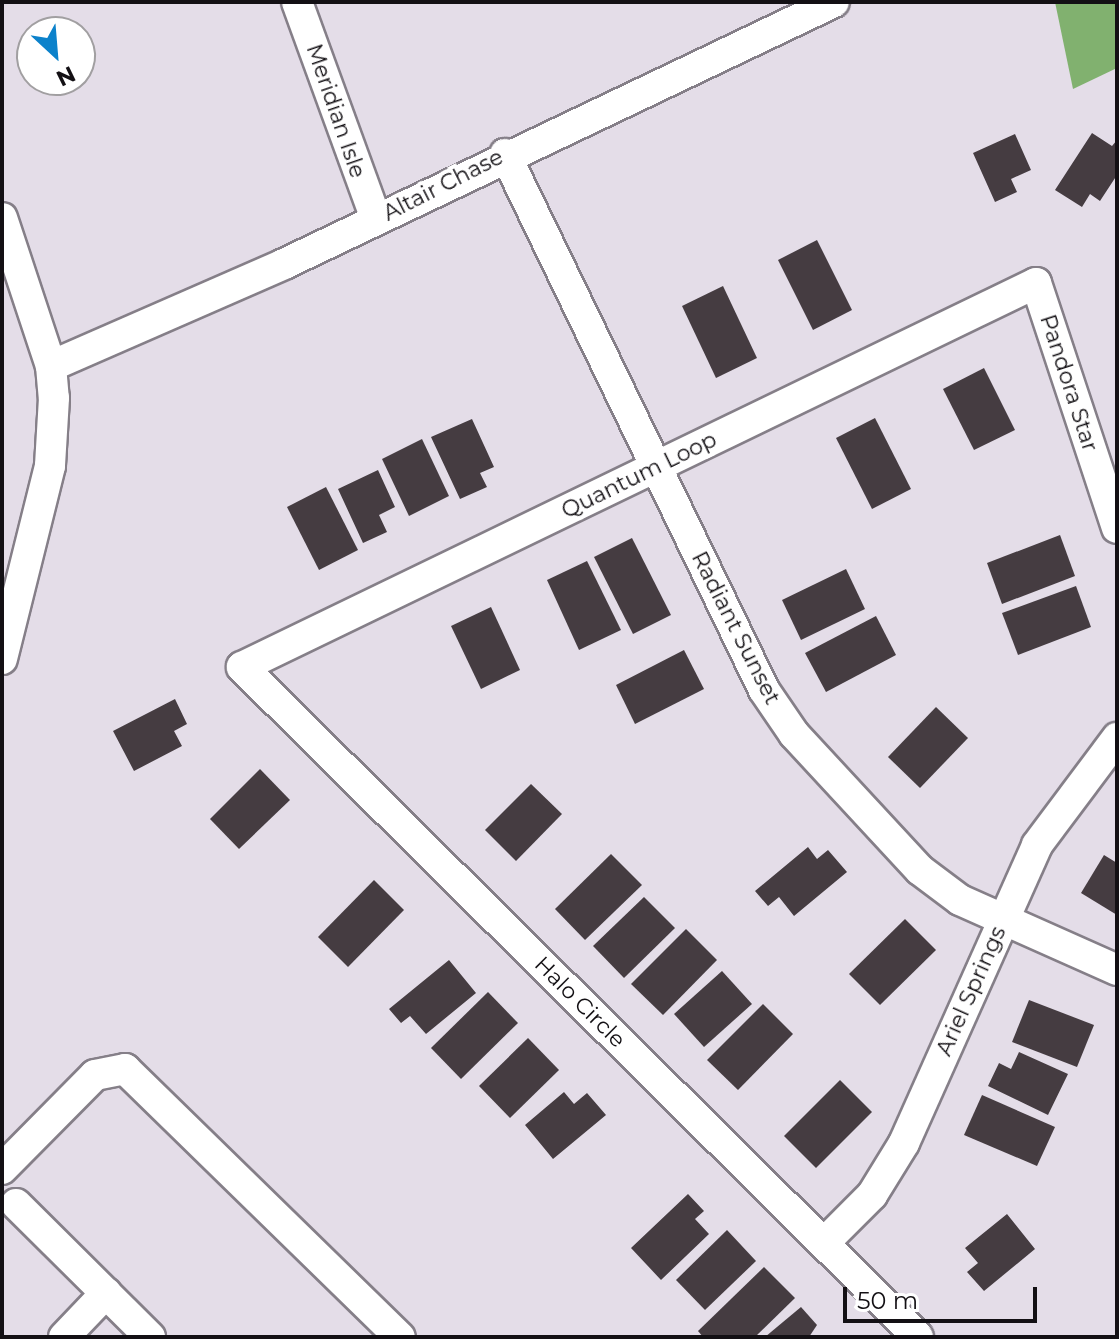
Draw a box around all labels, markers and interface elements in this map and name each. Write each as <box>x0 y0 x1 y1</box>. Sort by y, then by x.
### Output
north arrow <box>16 16 96 96</box>
street label: Meridian Isle <box>301 41 371 181</box>
text: N <box>52 60 80 92</box>
street label: Altair Chase <box>379 144 507 226</box>
street label: Pandora Star <box>1034 311 1104 455</box>
street label: Quantum Loop <box>557 426 721 524</box>
street label: Radiant Sunset <box>686 547 786 709</box>
street label: Ariel Springs <box>931 922 1011 1060</box>
street label: Halo Circle <box>529 951 631 1053</box>
scale bar <box>847 1271 1041 1321</box>
text: 50 m <box>857 1286 918 1315</box>

